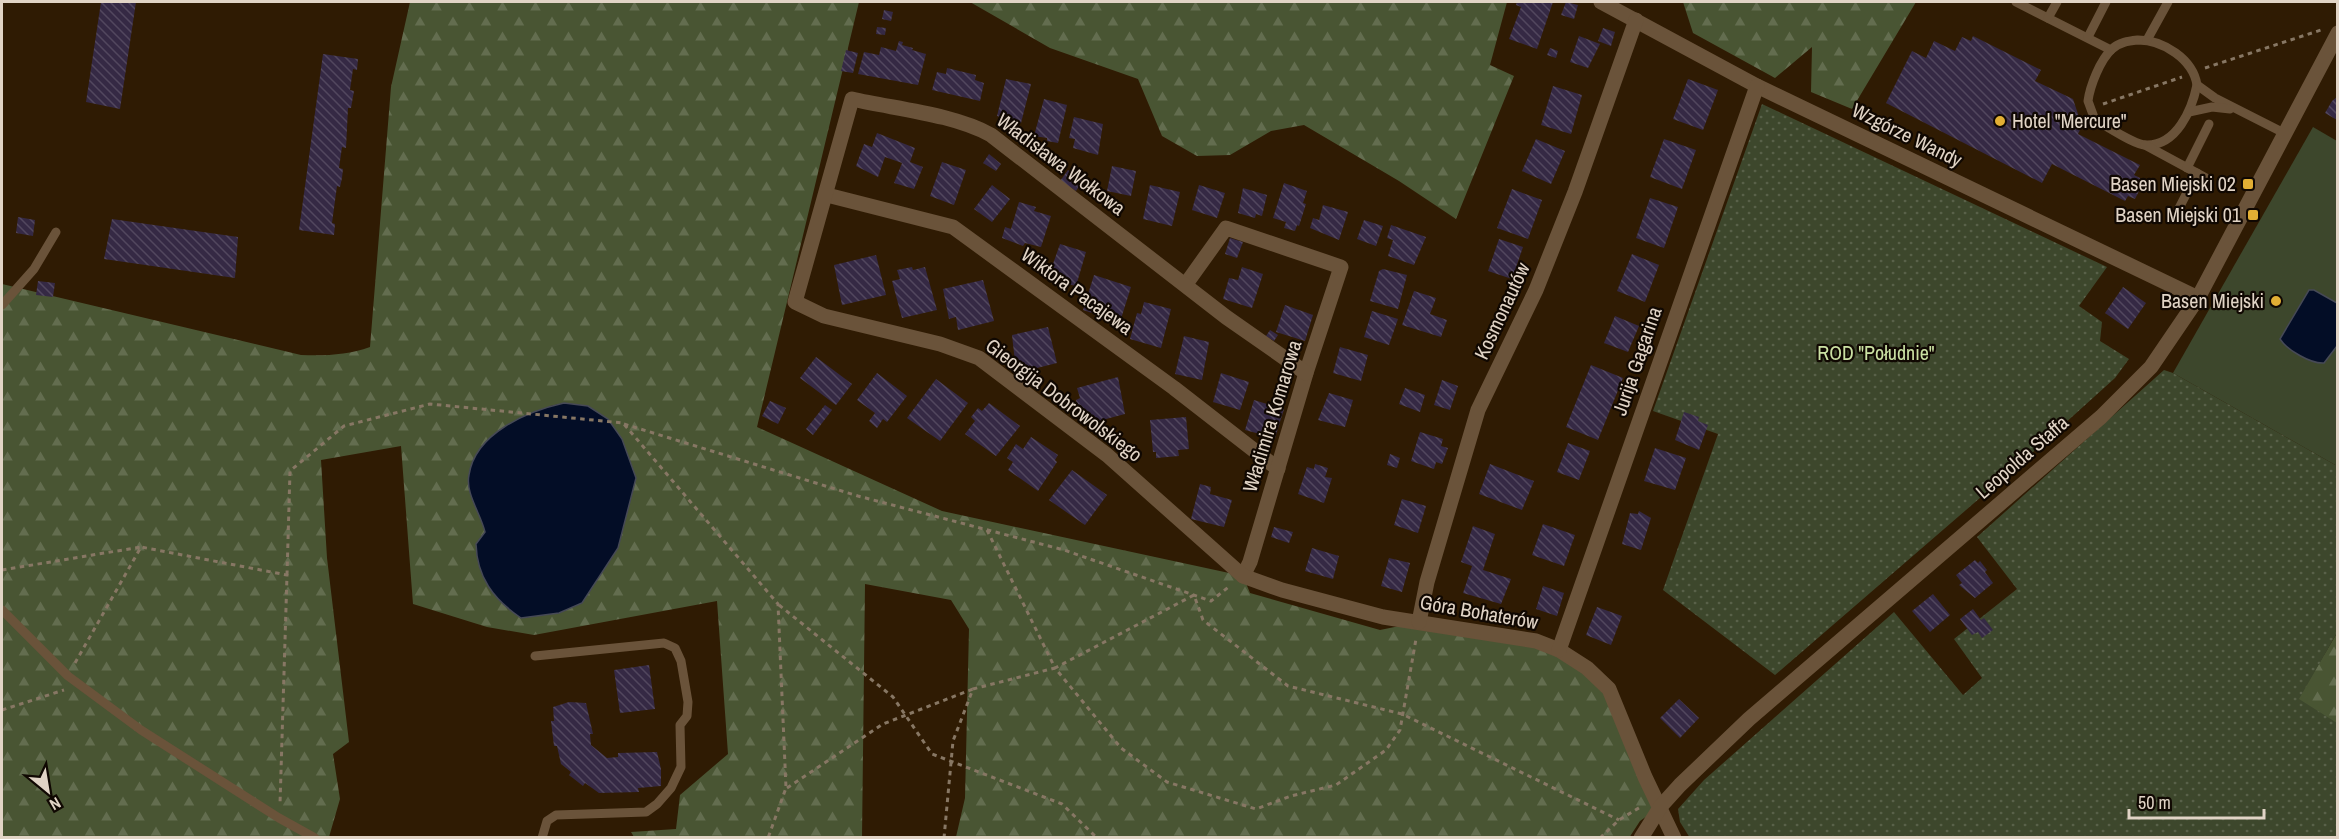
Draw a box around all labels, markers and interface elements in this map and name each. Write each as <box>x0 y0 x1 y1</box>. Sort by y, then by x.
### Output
street label: Wzgórze Wandy <box>1848 96 1968 173</box>
street label: Władisława Wołkowa <box>991 106 1131 221</box>
place label: Hotel "Mercure" <box>2012 107 2127 134</box>
marker: Hotel "Mercure" <box>1993 114 2007 128</box>
place label: Basen Miejski 02 <box>2110 170 2236 197</box>
marker: Basen Miejski 02 <box>2241 177 2255 191</box>
place label: Basen Miejski 01 <box>2115 201 2241 228</box>
marker: Basen Miejski 01 <box>2246 208 2260 222</box>
street label: Wiktora Pacajewa <box>1016 241 1139 340</box>
street label: Kosmonautów <box>1467 258 1536 364</box>
place label: Basen Miejski <box>2161 287 2264 314</box>
marker: Basen Miejski <box>2269 294 2283 308</box>
street label: Jurija Gagarina <box>1605 303 1668 419</box>
street label: Gieorgija Dobrowolskiego <box>980 332 1148 467</box>
street label: Władimira Komarowa <box>1236 337 1307 495</box>
park label: ROD "Południe" <box>1817 339 1935 366</box>
street label: Leopolda Staffa <box>1970 409 2074 504</box>
street label: Góra Bohaterów <box>1418 588 1540 635</box>
north arrow <box>18 761 78 821</box>
scale bar <box>2129 782 2264 820</box>
text: 50 m <box>2138 790 2171 815</box>
text: N <box>46 792 65 816</box>

